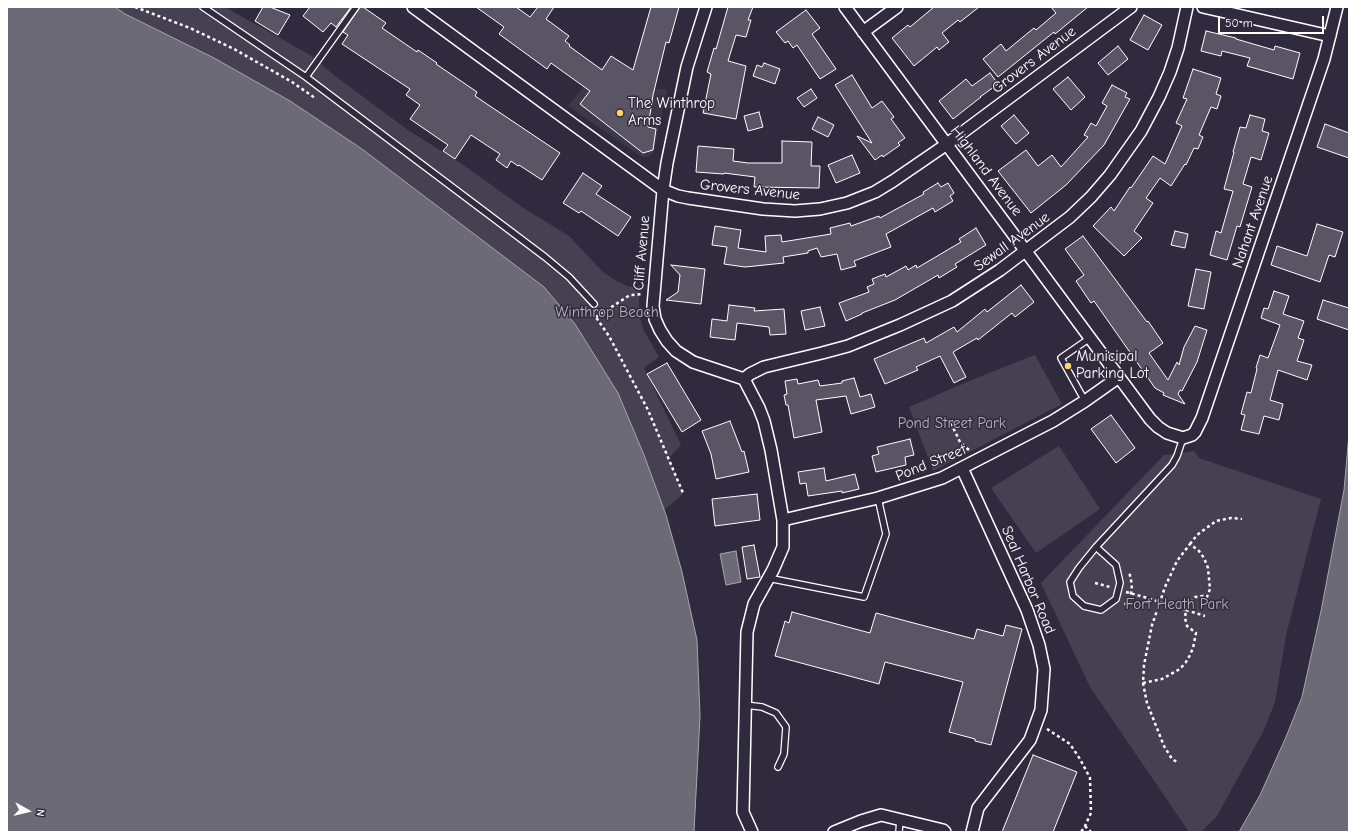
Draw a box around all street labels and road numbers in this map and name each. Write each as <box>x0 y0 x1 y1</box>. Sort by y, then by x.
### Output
street label: Grovers Avenue <box>988 23 1080 97</box>
street label: Highland Avenue <box>946 122 1026 220</box>
street label: Nahant Avenue <box>1229 173 1277 271</box>
street label: Grovers Avenue <box>699 176 801 204</box>
street label: Sewall Avenue <box>971 208 1053 276</box>
street label: Cliff Avenue <box>630 215 654 291</box>
street label: Pond Street <box>893 441 969 485</box>
street label: Seal Harbor Road <box>997 523 1059 637</box>

